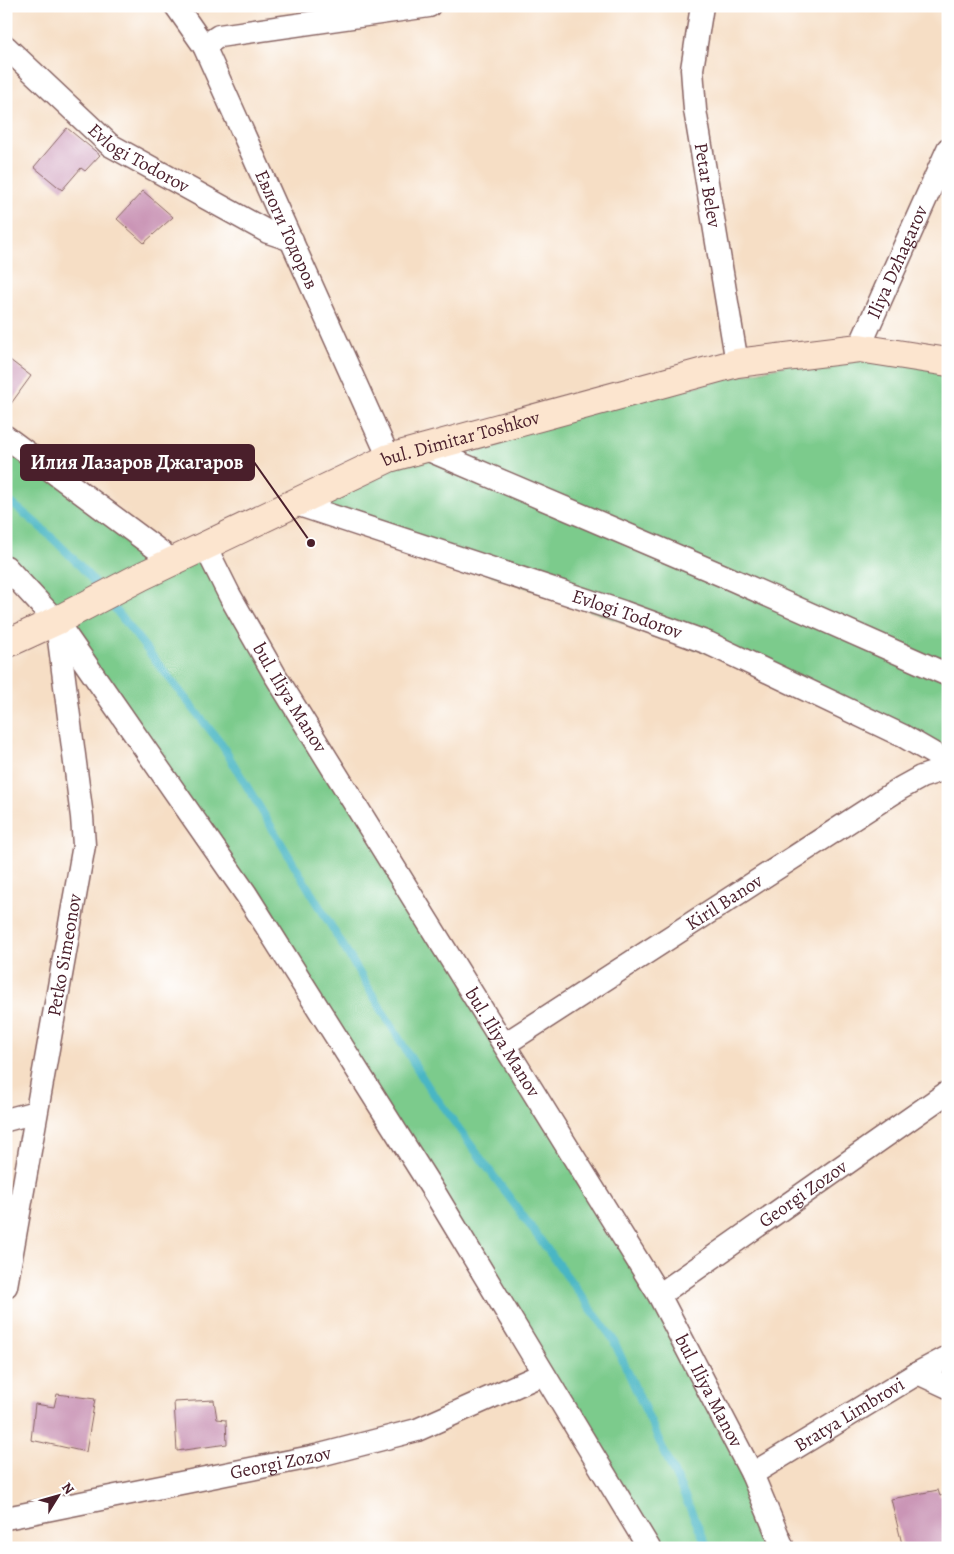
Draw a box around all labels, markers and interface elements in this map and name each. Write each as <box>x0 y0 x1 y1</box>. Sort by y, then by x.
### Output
street label: Evlogi Todorov <box>82 117 194 199</box>
street label: Petar Belev <box>688 141 727 230</box>
street label: Евлоги Тодоров <box>248 166 325 293</box>
street label: Iliya Dzhagarov <box>861 201 934 323</box>
street label: bul. Dimitar Toshkov <box>377 404 543 473</box>
callout: Илия Лазаров Джагаров <box>21 445 254 480</box>
text: Илия Лазаров Джагаров <box>31 449 244 476</box>
street label: Evlogi Todorov <box>569 583 686 646</box>
street label: bul. Iliya Manov <box>246 638 333 758</box>
street label: Kiril Banov <box>681 868 768 937</box>
street label: Petko Simeonov <box>41 891 88 1018</box>
street label: bul. Iliya Manov <box>459 983 547 1103</box>
street label: Georgi Zozov <box>754 1153 853 1234</box>
street label: bul. Iliya Manov <box>669 1330 749 1452</box>
street label: Bratya Limbrovi <box>789 1371 909 1458</box>
street label: Georgi Zozov <box>228 1440 334 1486</box>
north arrow <box>32 1472 82 1522</box>
text: N <box>57 1479 79 1498</box>

